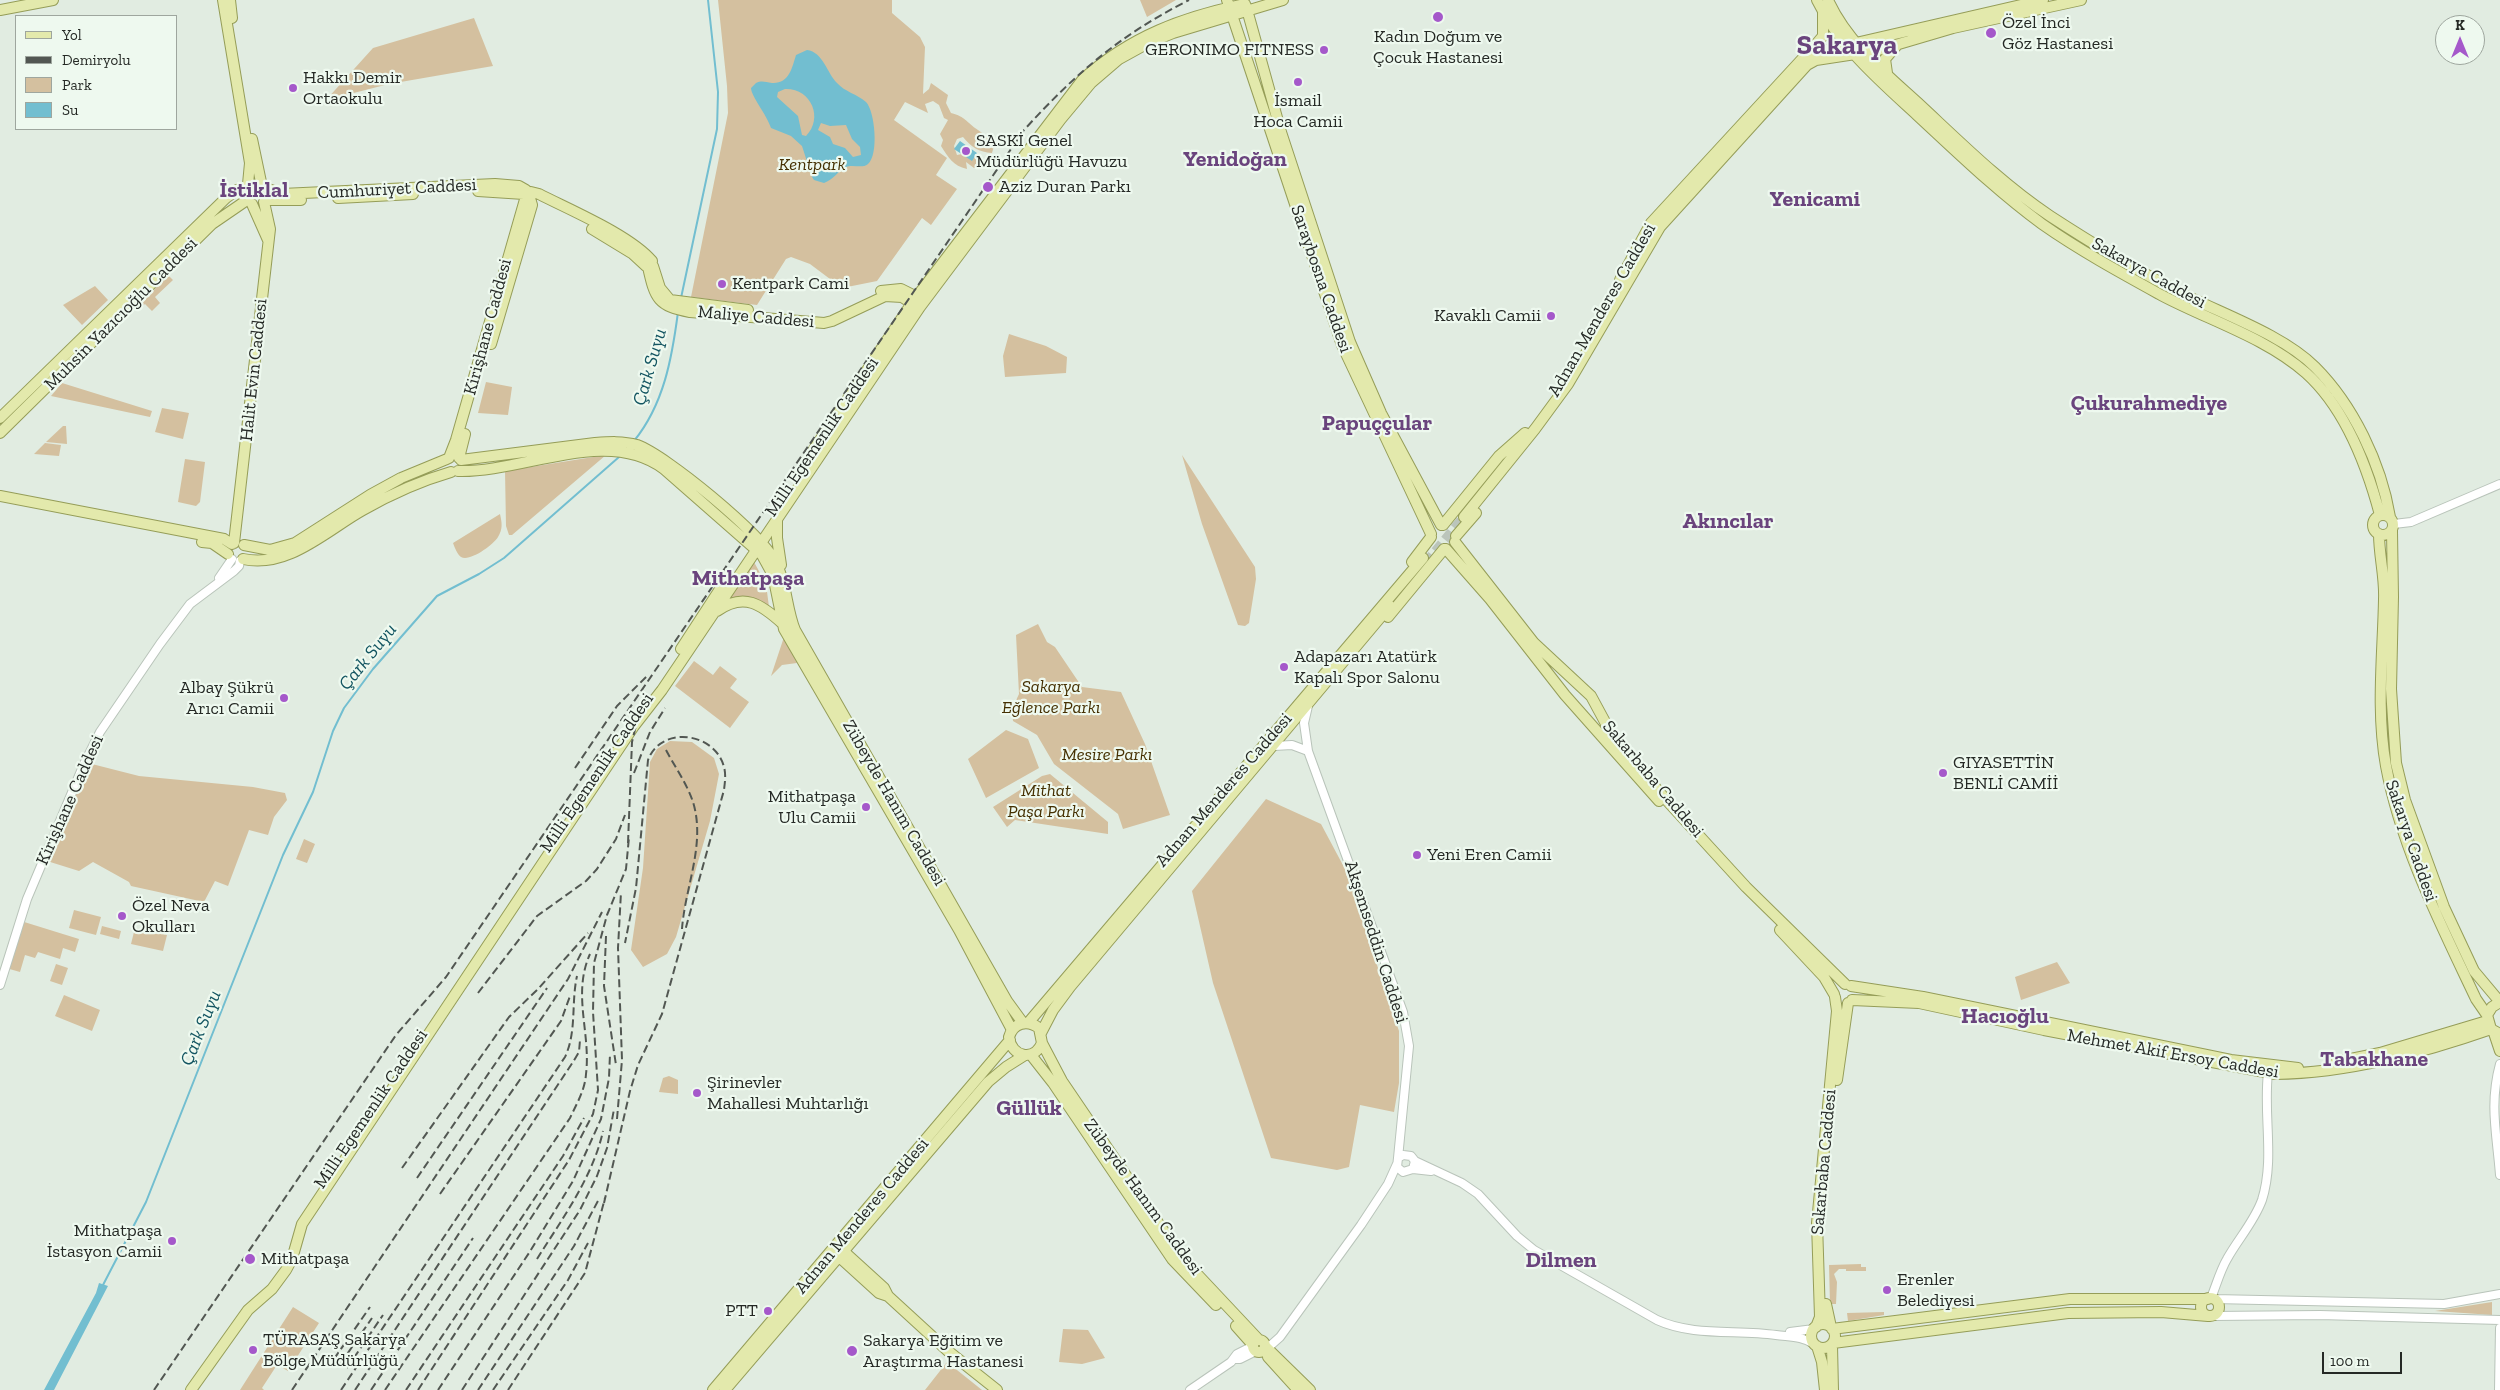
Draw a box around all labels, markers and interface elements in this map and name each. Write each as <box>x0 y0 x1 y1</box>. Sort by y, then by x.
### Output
marker: Kadın Doğum ve Çocuk Hastanesi <box>1431 10 1445 24</box>
place label: Özel İnci Göz Hastanesi <box>2002 12 2113 54</box>
legend <box>15 15 178 130</box>
north arrow <box>2435 15 2485 65</box>
text: K <box>2455 17 2465 34</box>
text: Yol <box>62 26 82 44</box>
place label: Kadın Doğum ve Çocuk Hastanesi <box>1373 26 1503 68</box>
marker: Özel İnci Göz Hastanesi <box>1984 26 1998 40</box>
district label: Sakarya <box>1797 29 1897 63</box>
place label: GERONIMO FITNESS <box>1145 39 1314 61</box>
marker: GERONIMO FITNESS <box>1318 44 1330 56</box>
text: Demiryolu <box>62 51 131 69</box>
place label: Hakkı Demir Ortaokulu <box>303 67 402 110</box>
text: Park <box>62 76 92 94</box>
marker: İsmail Hoca Camii <box>1292 76 1304 88</box>
marker: Hakkı Demir Ortaokulu <box>287 82 299 94</box>
place label: İsmail Hoca Camii <box>1253 90 1343 132</box>
text: Su <box>62 101 78 119</box>
place label: SASKİ Genel Müdürlüğü Havuzu <box>976 130 1127 172</box>
marker: SASKİ Genel Müdürlüğü Havuzu <box>960 145 972 157</box>
district label: Yenidoğan <box>1183 147 1287 173</box>
park label: Kentpark <box>779 154 845 176</box>
street label: Cumhuriyet Caddesi <box>317 174 477 204</box>
place label: Aziz Duran Parkı <box>999 176 1131 198</box>
district label: İstiklal <box>220 178 288 204</box>
marker: Aziz Duran Parkı <box>981 180 995 194</box>
district label: Yenicami <box>1770 187 1860 213</box>
street label: Saraybosna Caddesi <box>1286 202 1356 356</box>
street label: Adnan Menderes Caddesi <box>1543 219 1661 401</box>
street label: Muhsin Yazıcıoğlu Caddesi <box>40 233 202 395</box>
street label: Sakarya Caddesi <box>2088 233 2210 313</box>
street label: Kirişhane Caddesi <box>459 257 517 397</box>
place label: Kentpark Cami <box>732 273 849 295</box>
marker: Kentpark Cami <box>716 278 728 290</box>
street label: Halit Evin Caddesi <box>236 298 272 442</box>
street label: Maliye Caddesi <box>697 301 815 333</box>
place label: Kavaklı Camii <box>1434 305 1541 327</box>
marker: Kavaklı Camii <box>1545 310 1557 322</box>
water label: Çark Suyu <box>628 326 672 408</box>
street label: Milli Egemenlik Caddesi <box>761 353 883 521</box>
district label: Çukurahmediye <box>2071 391 2227 417</box>
district label: Papuççular <box>1322 411 1432 437</box>
district label: Akıncılar <box>1683 509 1773 535</box>
district label: Mithatpaşa <box>692 566 804 592</box>
water label: Çark Suyu <box>334 619 402 695</box>
place label: Adapazarı Atatürk Kapalı Spor Salonu <box>1294 646 1440 689</box>
marker: Adapazarı Atatürk Kapalı Spor Salonu <box>1278 661 1290 673</box>
park label: Sakarya Eğlence Parkı <box>1002 676 1100 719</box>
place label: Albay Şükrü Arıcı Camii <box>180 677 274 720</box>
street label: Milli Egemenlik Caddesi <box>536 689 658 857</box>
marker: Albay Şükrü Arıcı Camii <box>278 692 290 704</box>
street label: Adnan Menderes Caddesi <box>1151 709 1297 871</box>
street label: Zübeyde Hanım Caddesi <box>838 716 950 890</box>
street label: Sakarbaba Caddesi <box>1598 716 1708 842</box>
street label: Kirişhane Caddesi <box>32 732 108 868</box>
park label: Mesire Parkı <box>1062 744 1152 766</box>
place label: GIYASETTİN BENLİ CAMİİ <box>1953 752 2058 794</box>
marker: GIYASETTİN BENLİ CAMİİ <box>1937 767 1949 779</box>
street label: Sakarya Caddesi <box>2380 777 2442 905</box>
park label: Mithat Paşa Parkı <box>1007 780 1085 822</box>
place label: Mithatpaşa Ulu Camii <box>768 786 856 829</box>
marker: Mithatpaşa Ulu Camii <box>860 801 872 813</box>
place label: Yeni Eren Camii <box>1427 844 1551 866</box>
marker: Yeni Eren Camii <box>1411 849 1423 861</box>
street label: Akşemseddin Caddesi <box>1339 858 1413 1026</box>
place label: Özel Neva Okulları <box>132 895 210 938</box>
marker: Özel Neva Okulları <box>116 910 128 922</box>
water label: Çark Suyu <box>176 987 226 1069</box>
district label: Hacıoğlu <box>1961 1004 2049 1030</box>
street label: Milli Egemenlik Caddesi <box>310 1025 432 1193</box>
street label: Mehmet Akif Ersoy Caddesi <box>2066 1025 2280 1083</box>
district label: Tabakhane <box>2320 1047 2428 1073</box>
place label: Şirinevler Mahallesi Muhtarlığı <box>707 1072 868 1114</box>
marker: Şirinevler Mahallesi Muhtarlığı <box>691 1087 703 1099</box>
street label: Sakarbaba Caddesi <box>1807 1088 1841 1236</box>
district label: Güllük <box>996 1096 1062 1122</box>
street label: Zübeyde Hanım Caddesi <box>1079 1115 1207 1279</box>
street label: Adnan Menderes Caddesi <box>790 1134 934 1298</box>
place label: Mithatpaşa İstasyon Camii <box>47 1220 162 1262</box>
marker: Mithatpaşa İstasyon Camii <box>166 1235 178 1247</box>
place label: Mithatpaşa <box>261 1248 349 1270</box>
district label: Dilmen <box>1525 1248 1597 1274</box>
marker: Mithatpaşa <box>243 1252 257 1266</box>
place label: Erenler Belediyesi <box>1897 1269 1975 1312</box>
marker: Erenler Belediyesi <box>1881 1284 1893 1296</box>
place label: PTT <box>725 1300 758 1322</box>
marker: PTT <box>762 1305 774 1317</box>
place label: TÜRASAŞ Sakarya Bölge Müdürlüğü <box>263 1329 406 1372</box>
place label: Sakarya Eğitim ve Araştırma Hastanesi <box>863 1330 1023 1372</box>
scale bar <box>2325 1342 2405 1374</box>
marker: TÜRASAŞ Sakarya Bölge Müdürlüğü <box>247 1344 259 1356</box>
marker: Sakarya Eğitim ve Araştırma Hastanesi <box>845 1344 859 1358</box>
text: 100 m <box>2330 1352 2369 1370</box>

